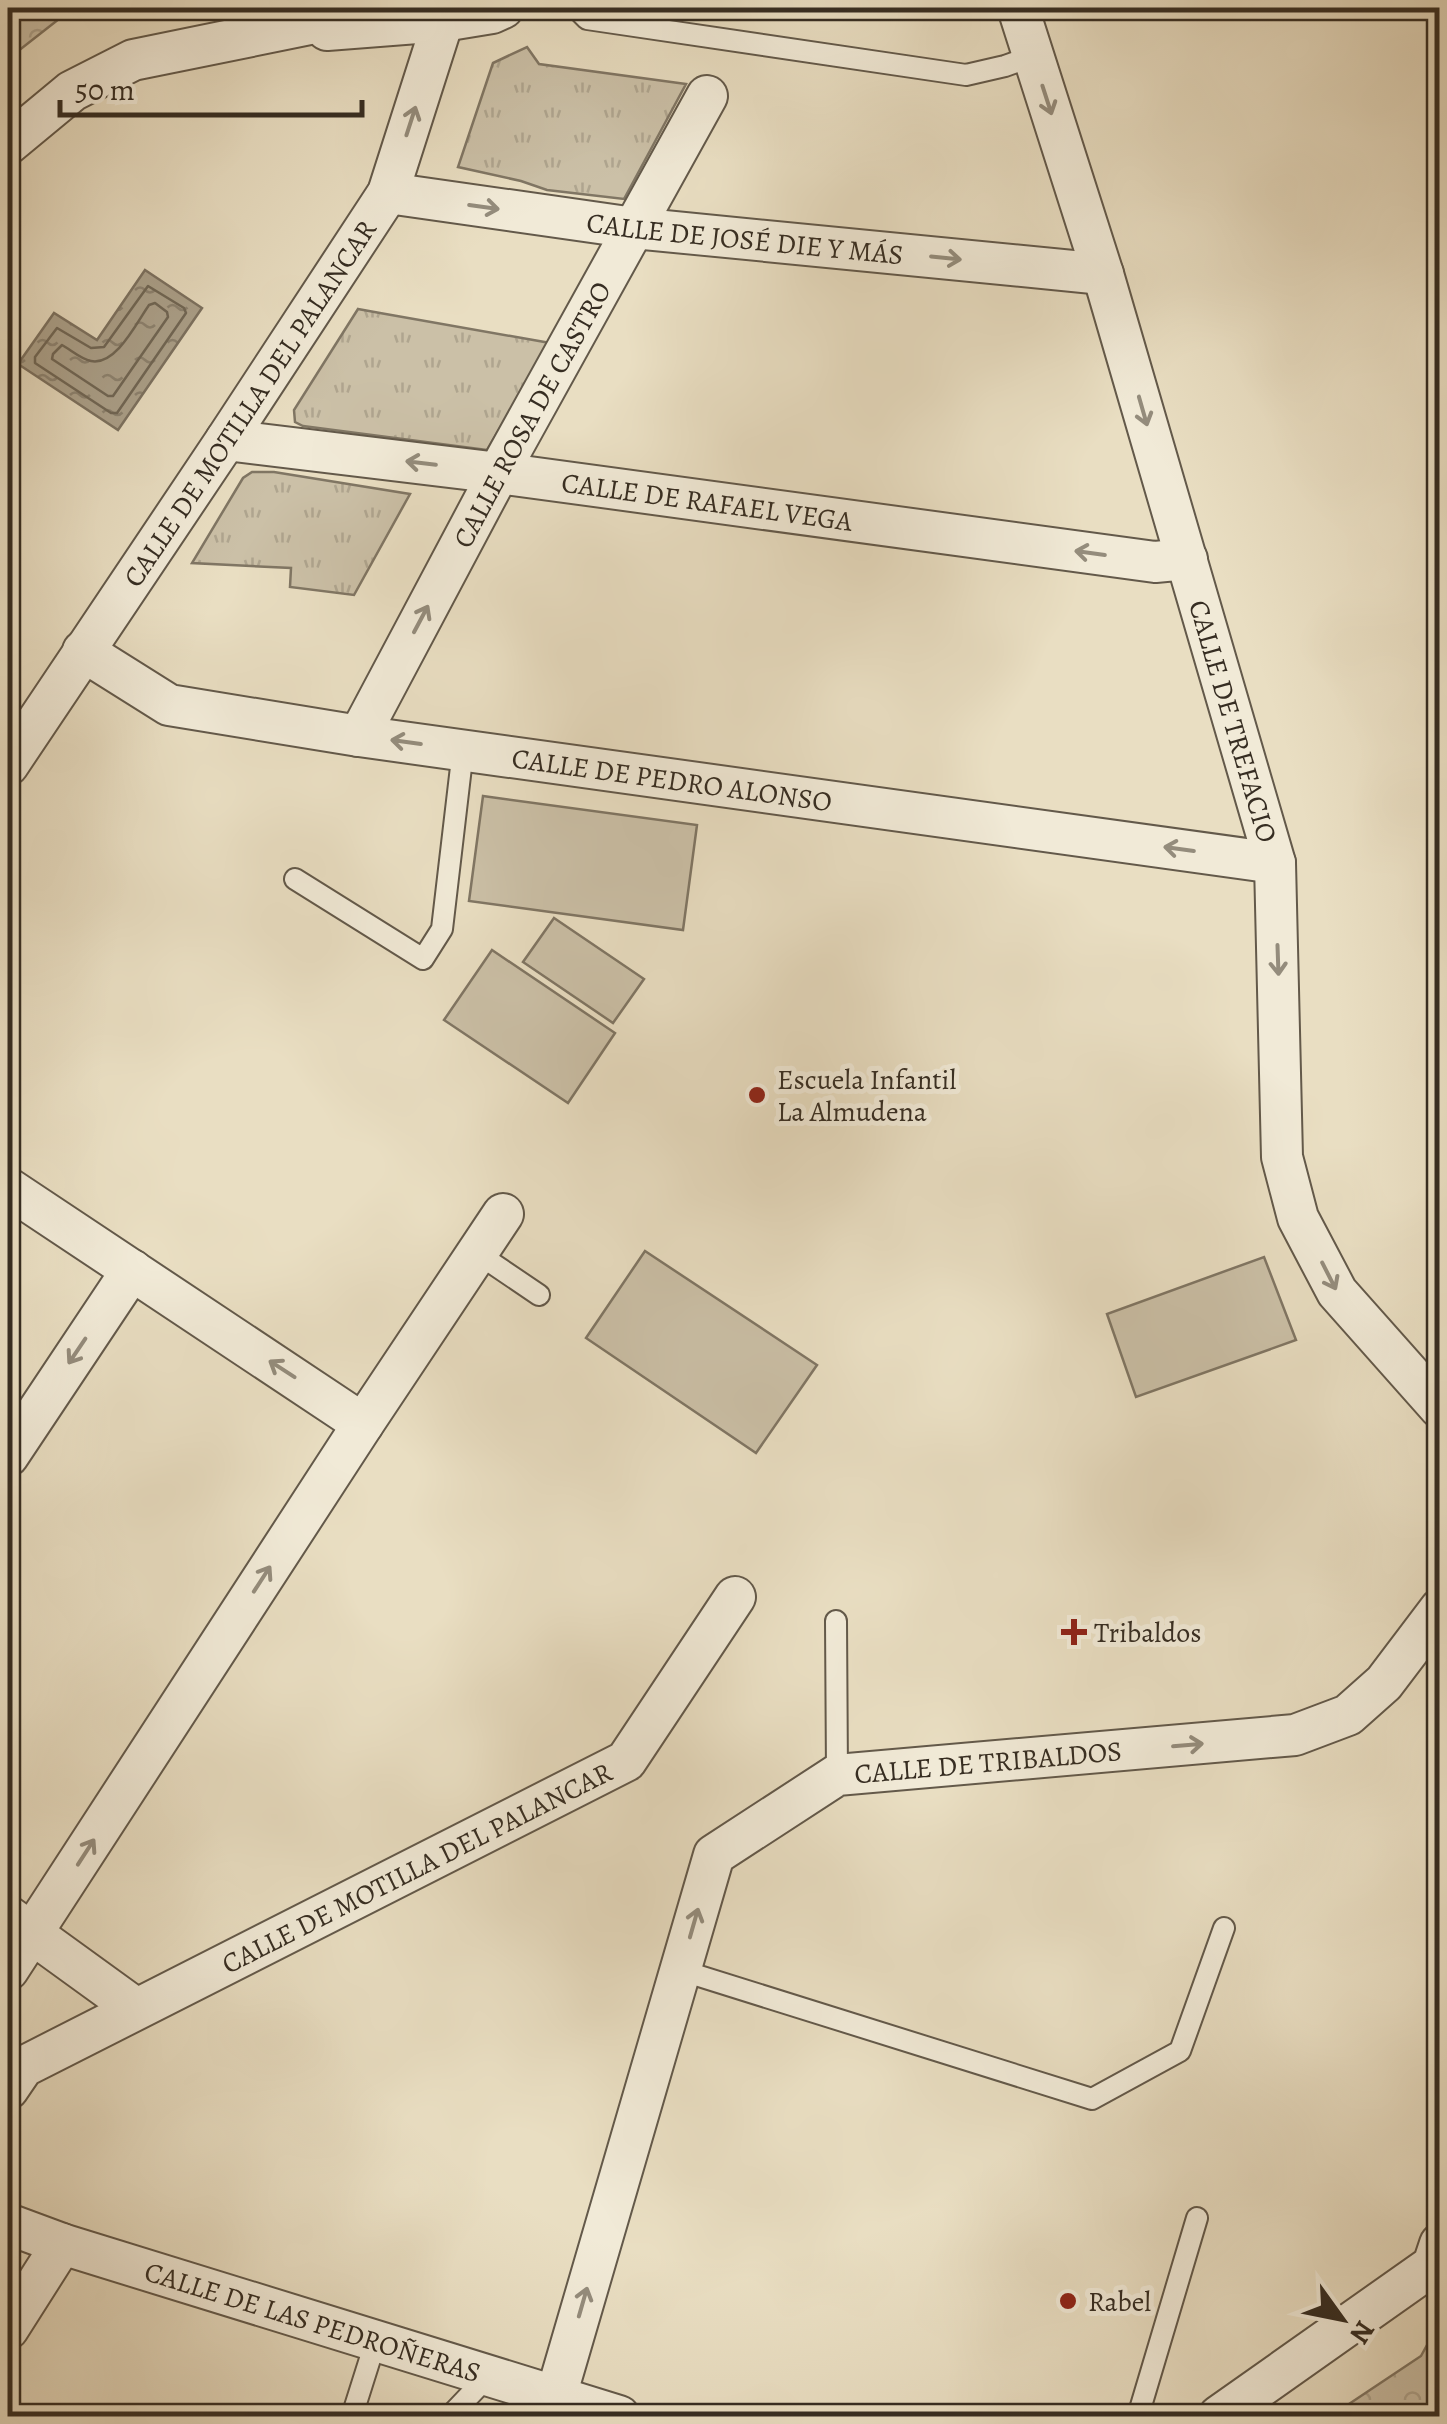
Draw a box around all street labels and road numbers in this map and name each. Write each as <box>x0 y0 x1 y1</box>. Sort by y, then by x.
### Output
street label: CALLE DE JOSÉ DIE Y MÁS <box>584 203 905 274</box>
street label: CALLE DE MOTILLA DEL PALANCAR <box>115 213 385 595</box>
street label: CALLE ROSA DE CASTRO <box>444 275 621 555</box>
street label: CALLE DE RAFAEL VEGA <box>559 464 855 541</box>
street label: CALLE DE TREFACIO <box>1179 596 1286 847</box>
street label: CALLE DE PEDRO ALONSO <box>509 739 834 821</box>
street label: CALLE DE TRIBALDOS <box>853 1732 1123 1793</box>
street label: CALLE DE MOTILLA DEL PALANCAR <box>215 1753 619 1983</box>
street label: CALLE DE LAS PEDROÑERAS <box>140 2253 485 2392</box>

